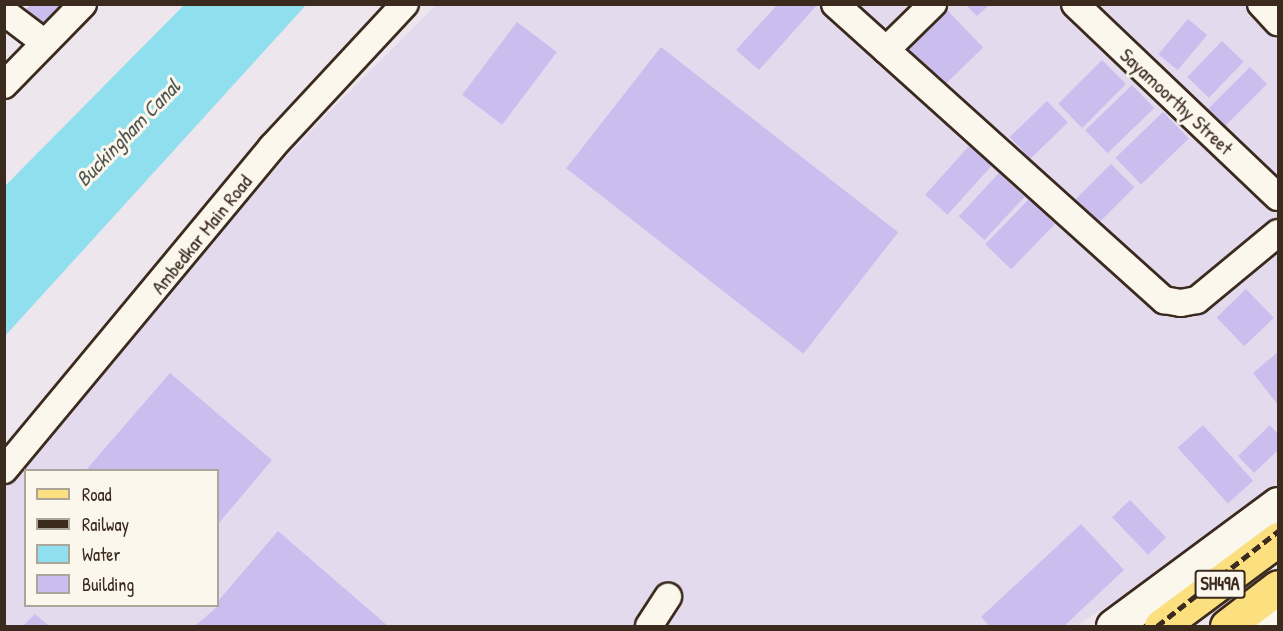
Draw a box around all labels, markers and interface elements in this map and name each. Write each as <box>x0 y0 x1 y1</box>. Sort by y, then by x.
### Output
street label: Sayamoorthy Street <box>1116 43 1238 159</box>
water label: Buckingham Canal <box>71 74 185 192</box>
street label: Ambedkar Main Road <box>146 170 256 298</box>
legend <box>24 469 219 607</box>
text: Road <box>82 482 112 507</box>
text: Railway <box>82 512 129 537</box>
text: Water <box>82 542 120 567</box>
road number: SH49A <box>1194 569 1246 599</box>
text: Building <box>82 572 134 597</box>

